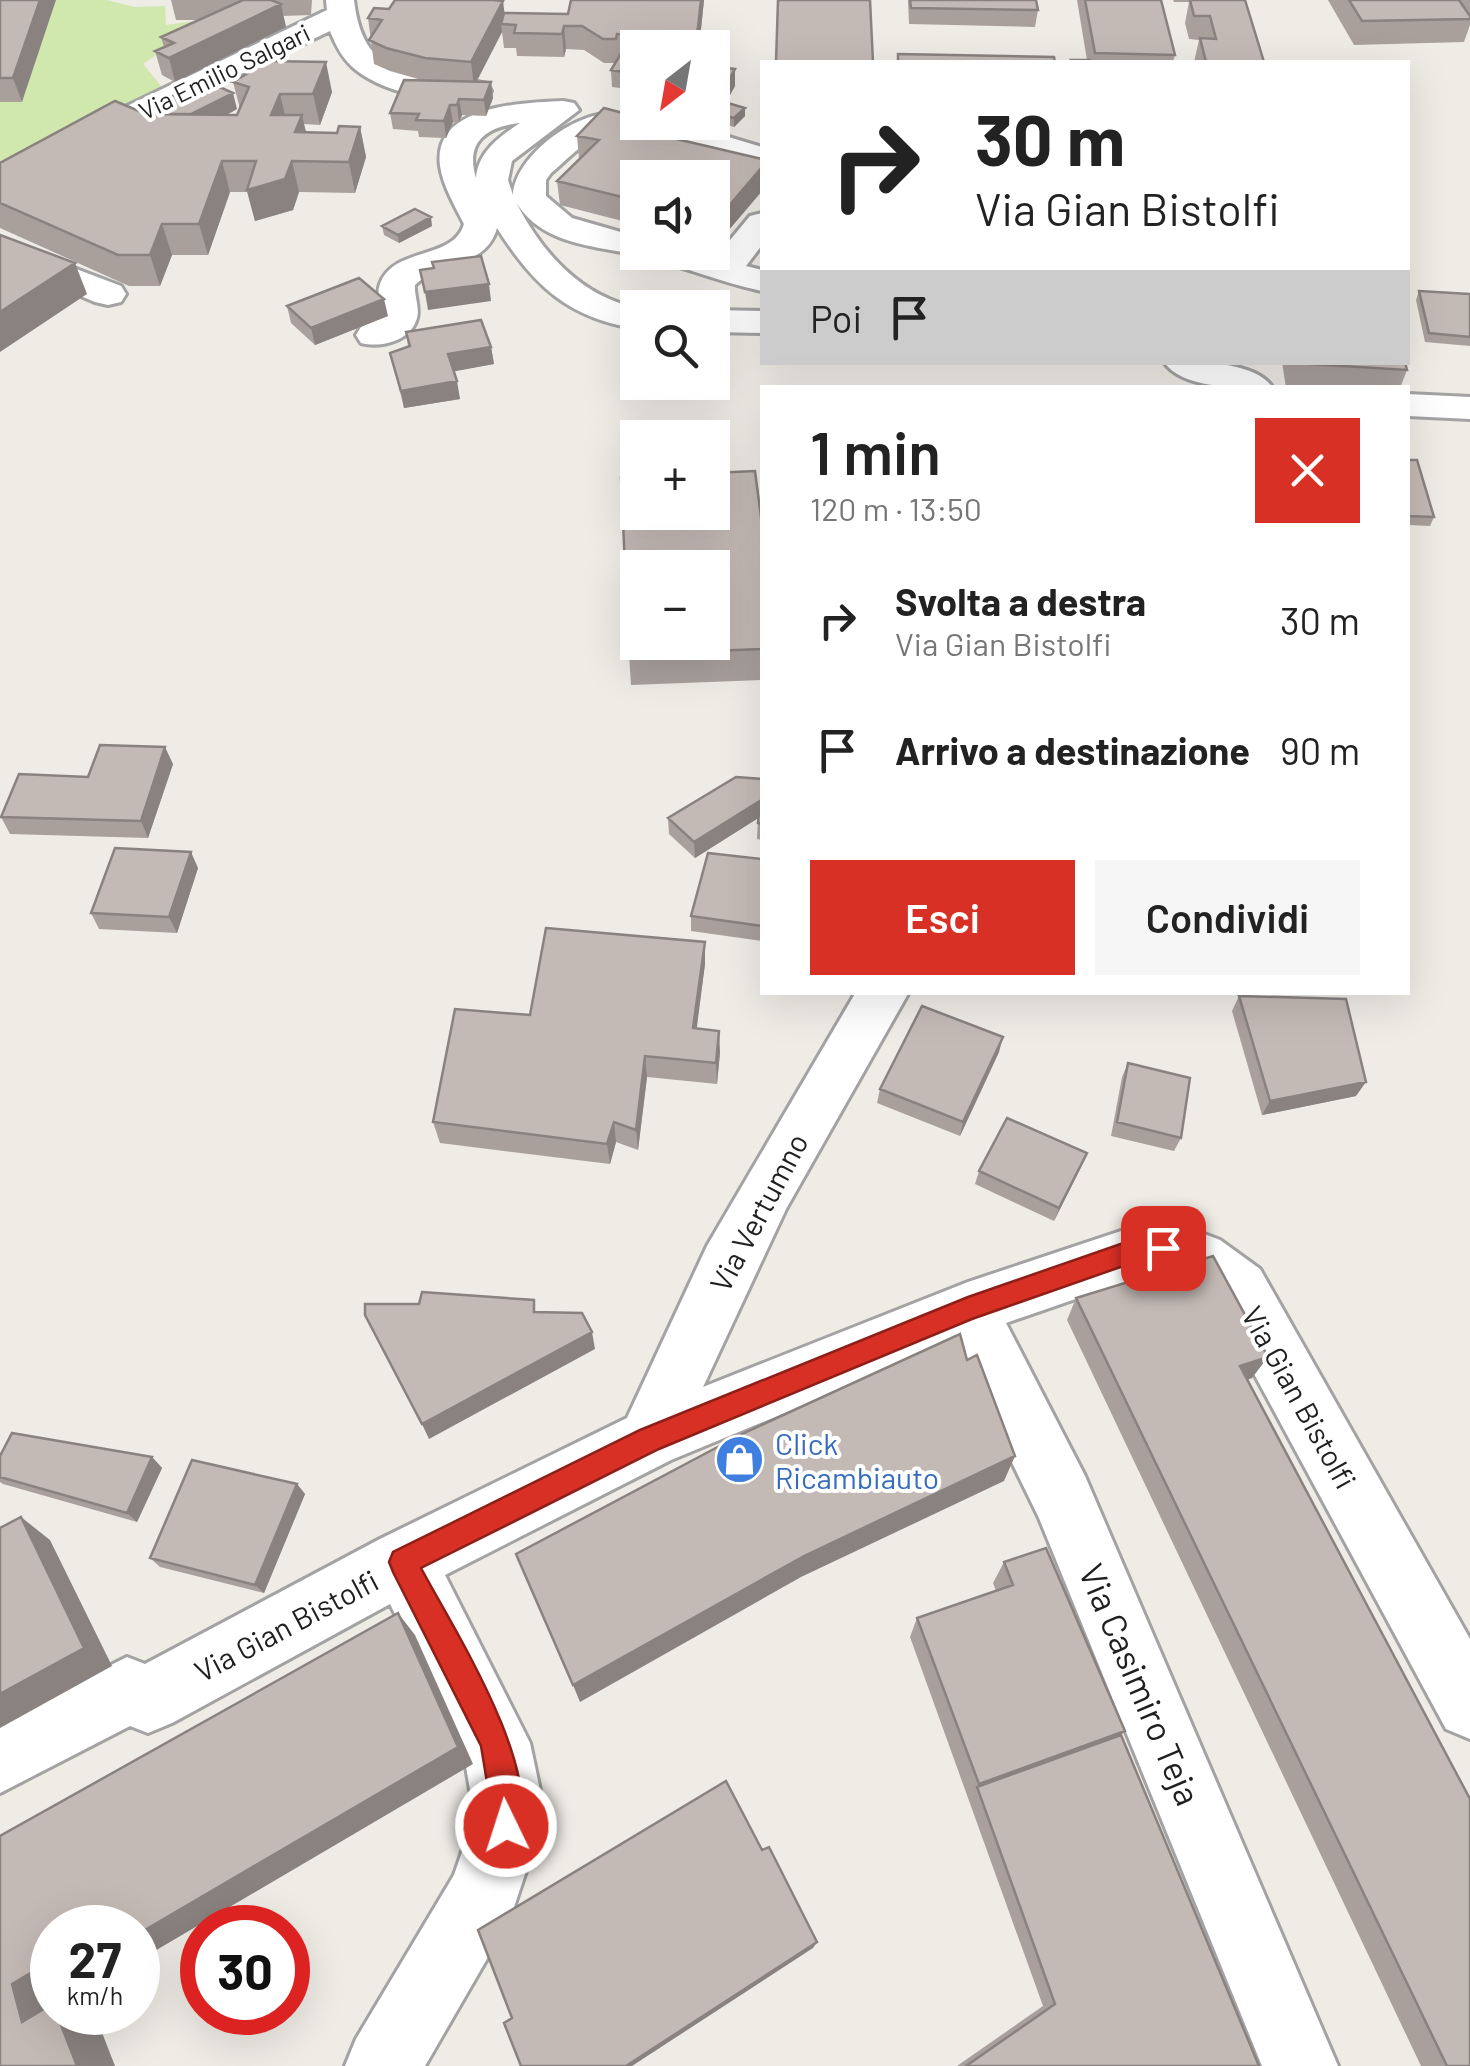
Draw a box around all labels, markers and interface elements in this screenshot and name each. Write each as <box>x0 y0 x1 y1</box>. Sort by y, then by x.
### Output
street label: Via Emilio Salgari <box>134 17 314 125</box>
north arrow <box>620 30 730 140</box>
map controls <box>620 30 730 660</box>
text: 30 m <box>975 96 1125 180</box>
icon: right <box>810 100 940 230</box>
button: sound <box>620 160 730 270</box>
text: Via Gian Bistolfi <box>975 181 1280 235</box>
button: search <box>620 290 730 400</box>
icon: arrive <box>882 290 937 345</box>
text: Poi <box>810 295 862 341</box>
text: 1 min <box>810 415 941 487</box>
button: close <box>1255 418 1360 523</box>
button: + <box>620 420 730 530</box>
text: 120 m · 13:50 <box>810 489 982 527</box>
button: − <box>620 550 730 660</box>
text: Svolta a destra <box>895 578 1146 624</box>
icon: right <box>810 593 865 648</box>
text: 30 m <box>1280 597 1360 643</box>
text: Via Gian Bistolfi <box>895 624 1112 662</box>
icon: arrive <box>810 723 865 778</box>
text: Arrivo a destinazione <box>895 727 1250 773</box>
text: 90 m <box>1280 727 1360 773</box>
button: Esci <box>810 860 1075 975</box>
button: Condividi <box>1095 860 1360 975</box>
street label: Via Vertumno <box>701 1127 815 1297</box>
pin <box>1121 1206 1206 1291</box>
icon: arrive <box>1136 1221 1191 1276</box>
street label: Via Gian Bistolfi <box>1235 1299 1365 1495</box>
place label: Click Ricambiauto <box>775 1425 939 1495</box>
shop icon: Click Ricambiauto <box>714 1434 766 1486</box>
street label: Via Casimiro Teja <box>1071 1557 1211 1811</box>
street label: Via Gian Bistolfi <box>188 1561 384 1689</box>
position arrow <box>454 1774 558 1878</box>
speed limit sign: 30 <box>180 1905 310 2035</box>
text: 27 <box>69 1928 121 1988</box>
text: km/h <box>67 1980 123 2010</box>

